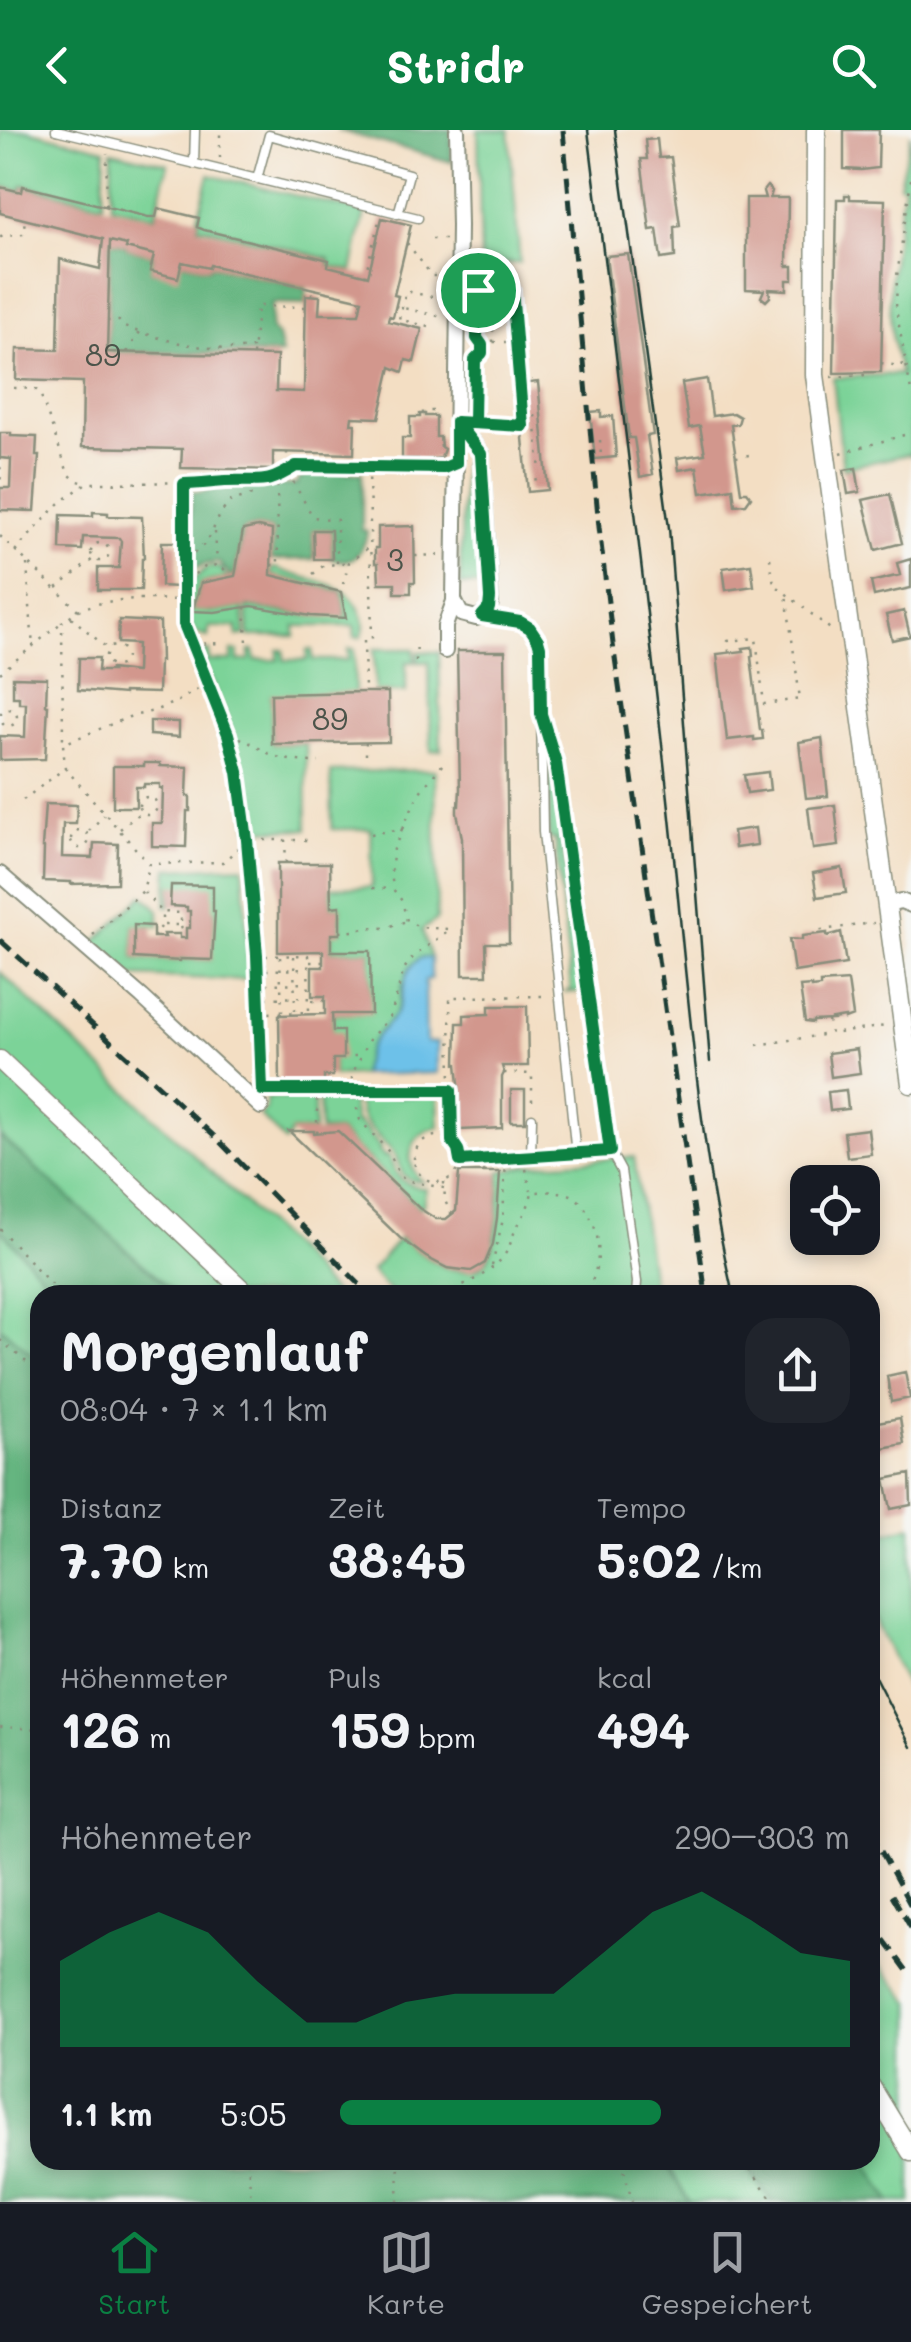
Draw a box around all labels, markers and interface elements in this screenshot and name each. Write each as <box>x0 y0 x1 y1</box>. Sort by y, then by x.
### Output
text: Stridr <box>386 36 525 94</box>
icon: back <box>30 38 85 93</box>
icon: search <box>826 38 881 93</box>
pin <box>436 248 521 333</box>
icon: arrive <box>451 263 506 318</box>
house number: 89 <box>85 334 121 374</box>
house number: 3 <box>386 539 404 579</box>
house number: 89 <box>312 698 348 738</box>
map controls <box>790 1165 880 1255</box>
button: locate <box>790 1165 880 1255</box>
text: Morgenlauf <box>60 1313 367 1385</box>
button: share <box>745 1318 850 1423</box>
text: 08:04 · 7 × 1.1 km <box>60 1387 328 1429</box>
text: Distanz <box>60 1489 162 1525</box>
text: Zeit <box>328 1489 385 1525</box>
text: Tempo <box>597 1489 686 1525</box>
text: 7.70 <box>60 1525 163 1591</box>
text: 38:45 <box>328 1525 466 1591</box>
text: 5:02 <box>597 1525 702 1591</box>
text: km <box>163 1549 209 1585</box>
text: /km <box>702 1549 763 1585</box>
text: Höhenmeter <box>60 1659 229 1695</box>
text: Puls <box>328 1659 381 1695</box>
text: kcal <box>597 1659 652 1695</box>
text: 126 <box>60 1695 140 1761</box>
text: 159 <box>328 1695 410 1761</box>
text: 494 <box>597 1695 690 1761</box>
text: m <box>140 1719 172 1755</box>
text: bpm <box>410 1719 476 1755</box>
text: Höhenmeter <box>60 1815 253 1857</box>
text: 290–303 m <box>674 1815 850 1857</box>
text: 1.1 km <box>60 2092 152 2134</box>
text: 5:05 <box>220 2092 287 2134</box>
tab: Start <box>98 2225 170 2321</box>
tab: Karte <box>367 2225 445 2321</box>
tab: Gespeichert <box>642 2225 813 2321</box>

